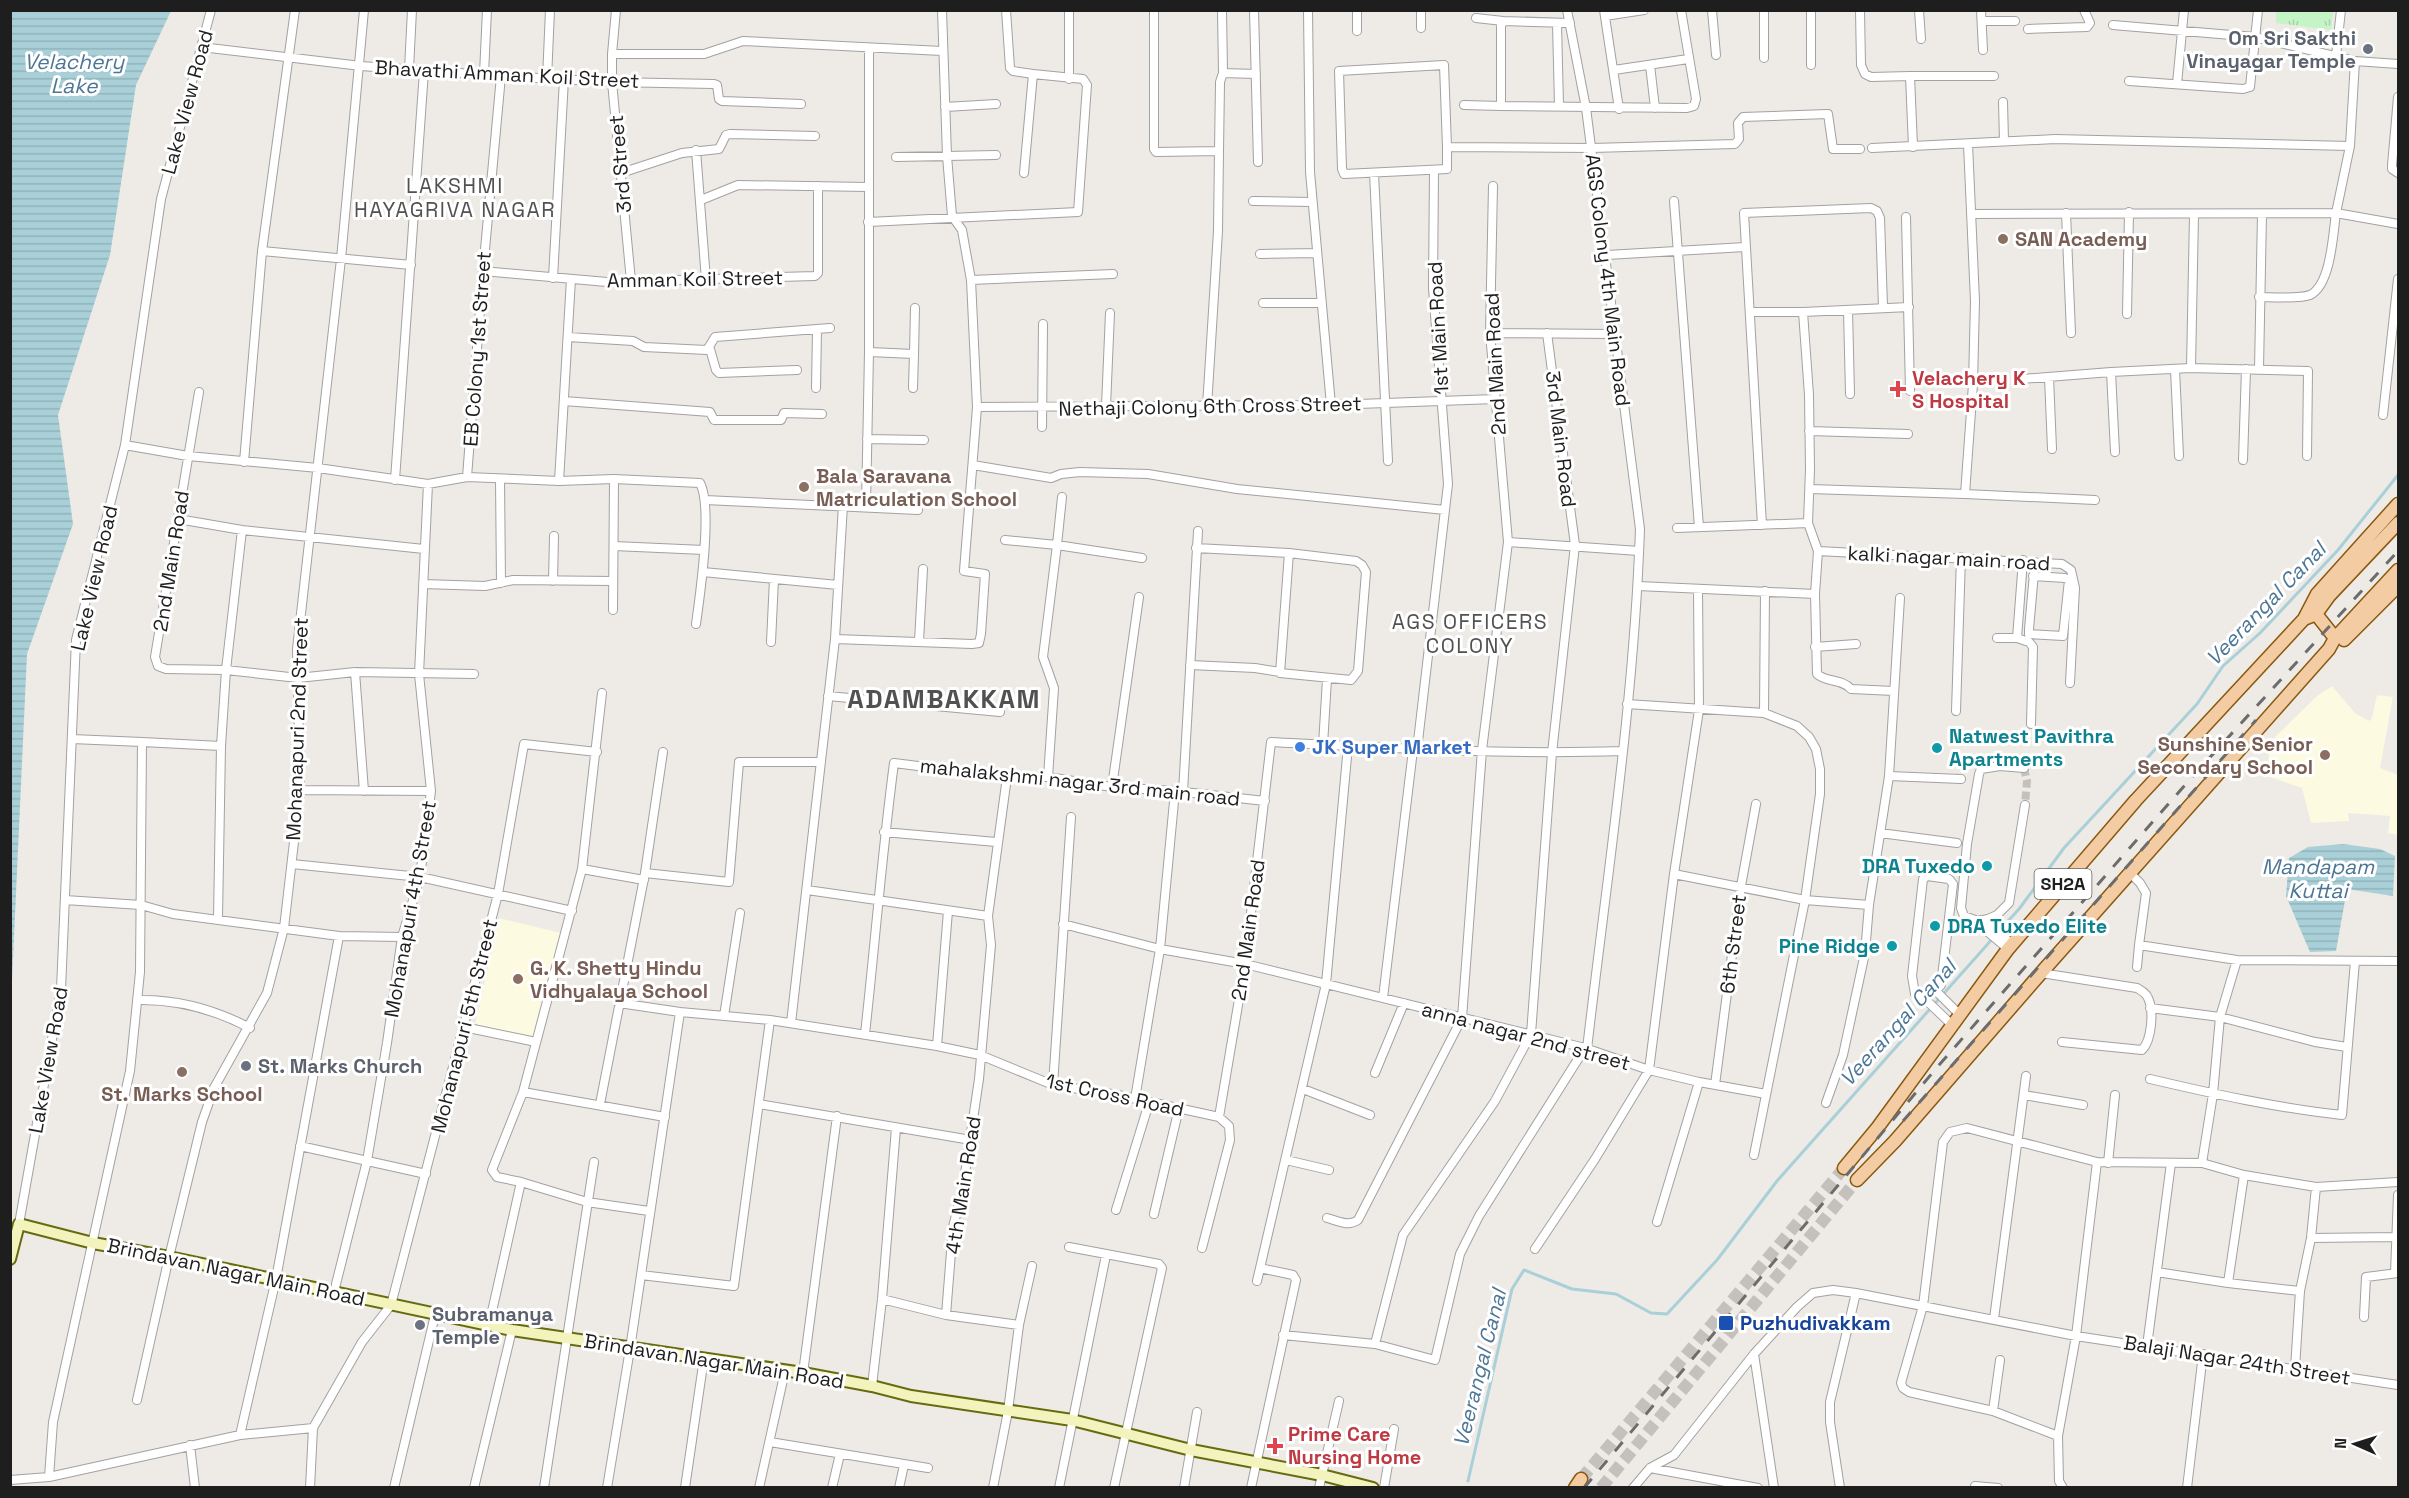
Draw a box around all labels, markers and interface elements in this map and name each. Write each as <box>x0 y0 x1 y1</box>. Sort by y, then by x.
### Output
place label: Om Sri Sakthi Vinayagar Temple <box>2186 25 2356 74</box>
street label: Lake View Road <box>155 27 219 177</box>
marker: Om Sri Sakthi Vinayagar Temple <box>2361 42 2375 56</box>
water label: Velachery Lake <box>24 48 125 99</box>
street label: Bhavathi Amman Koil Street <box>374 54 640 94</box>
street label: 3rd Street <box>603 114 637 214</box>
street label: AGS Colony 4th Main Road <box>1580 152 1636 408</box>
district label: LAKSHMI HAYAGRIVA NAGAR <box>354 172 556 223</box>
place label: SAN Academy <box>2015 226 2147 252</box>
marker: SAN Academy <box>1996 232 2010 246</box>
street label: EB Colony 1st Street <box>457 250 497 448</box>
street label: 1st Main Road <box>1422 261 1454 395</box>
street label: Amman Koil Street <box>607 264 783 294</box>
street label: 2nd Main Road <box>1478 292 1512 436</box>
place label: Velachery K S Hospital <box>1912 365 2026 414</box>
street label: 3rd Main Road <box>1540 369 1582 509</box>
marker: Velachery K S Hospital <box>1889 380 1907 398</box>
street label: Nethaji Colony 6th Cross Street <box>1058 390 1362 422</box>
place label: Bala Saravana Matriculation School <box>816 463 1017 512</box>
marker: Bala Saravana Matriculation School <box>797 480 811 494</box>
street label: 2nd Main Road <box>147 489 195 633</box>
street label: Lake View Road <box>65 503 123 653</box>
water label: Veerangal Canal <box>2200 534 2333 671</box>
street label: kalki nagar main road <box>1847 540 2051 576</box>
district label: AGS OFFICERS COLONY <box>1392 608 1548 659</box>
street label: Mohanapuri 2nd Street <box>280 617 314 841</box>
district label: ADAMBAKKAM <box>847 682 1041 716</box>
place label: Natwest Pavithra Apartments <box>1949 723 2114 772</box>
place label: Sunshine Senior Secondary School <box>2137 731 2313 780</box>
place label: JK Super Market <box>1312 734 1472 760</box>
marker: JK Super Market <box>1293 740 1307 754</box>
marker: Natwest Pavithra Apartments <box>1930 741 1944 755</box>
marker: Sunshine Senior Secondary School <box>2318 748 2332 762</box>
street label: mahalakshmi nagar 3rd main road <box>919 752 1241 812</box>
street label: Mohanapuri 4th Street <box>378 798 442 1020</box>
place label: DRA Tuxedo <box>1862 853 1975 879</box>
water label: Mandapam Kuttai <box>2262 853 2375 904</box>
street label: 2nd Main Road <box>1225 858 1271 1002</box>
marker: DRA Tuxedo <box>1980 859 1994 873</box>
road number: SH2A <box>2034 869 2092 899</box>
street label: 6th Street <box>1714 893 1752 995</box>
place label: DRA Tuxedo Elite <box>1947 913 2107 939</box>
street label: Mohanapuri 5th Street <box>425 916 503 1136</box>
marker: DRA Tuxedo Elite <box>1928 919 1942 933</box>
place label: Pine Ridge <box>1779 933 1880 959</box>
marker: Pine Ridge <box>1885 939 1899 953</box>
water label: Veerangal Canal <box>1834 952 1964 1092</box>
place label: G. K. Shetty Hindu Vidhyalaya School <box>530 955 708 1004</box>
marker: G. K. Shetty Hindu Vidhyalaya School <box>511 972 525 986</box>
street label: Lake View Road <box>22 985 74 1135</box>
street label: anna nagar 2nd street <box>1419 996 1633 1076</box>
place label: St. Marks Church <box>258 1053 422 1079</box>
marker: St. Marks Church <box>239 1059 253 1073</box>
marker: St. Marks School <box>175 1065 189 1079</box>
street label: 1st Cross Road <box>1043 1068 1187 1122</box>
place label: St. Marks School <box>101 1081 263 1107</box>
street label: 4th Main Road <box>939 1114 987 1256</box>
street label: Brindavan Nagar Main Road <box>105 1232 367 1312</box>
water label: Veerangal Canal <box>1447 1284 1513 1449</box>
place label: Subramanya Temple <box>432 1301 554 1350</box>
place label: Puzhudivakkam <box>1740 1310 1891 1336</box>
marker: Puzhudivakkam <box>1717 1314 1735 1332</box>
marker: Subramanya Temple <box>413 1318 427 1332</box>
street label: Brindavan Nagar Main Road <box>582 1328 846 1394</box>
street label: Balaji Nagar 24th Street <box>2122 1329 2352 1391</box>
north arrow <box>2325 1414 2385 1474</box>
place label: Prime Care Nursing Home <box>1288 1421 1421 1470</box>
marker: Prime Care Nursing Home <box>1266 1437 1284 1455</box>
text: N <box>2330 1437 2351 1449</box>

